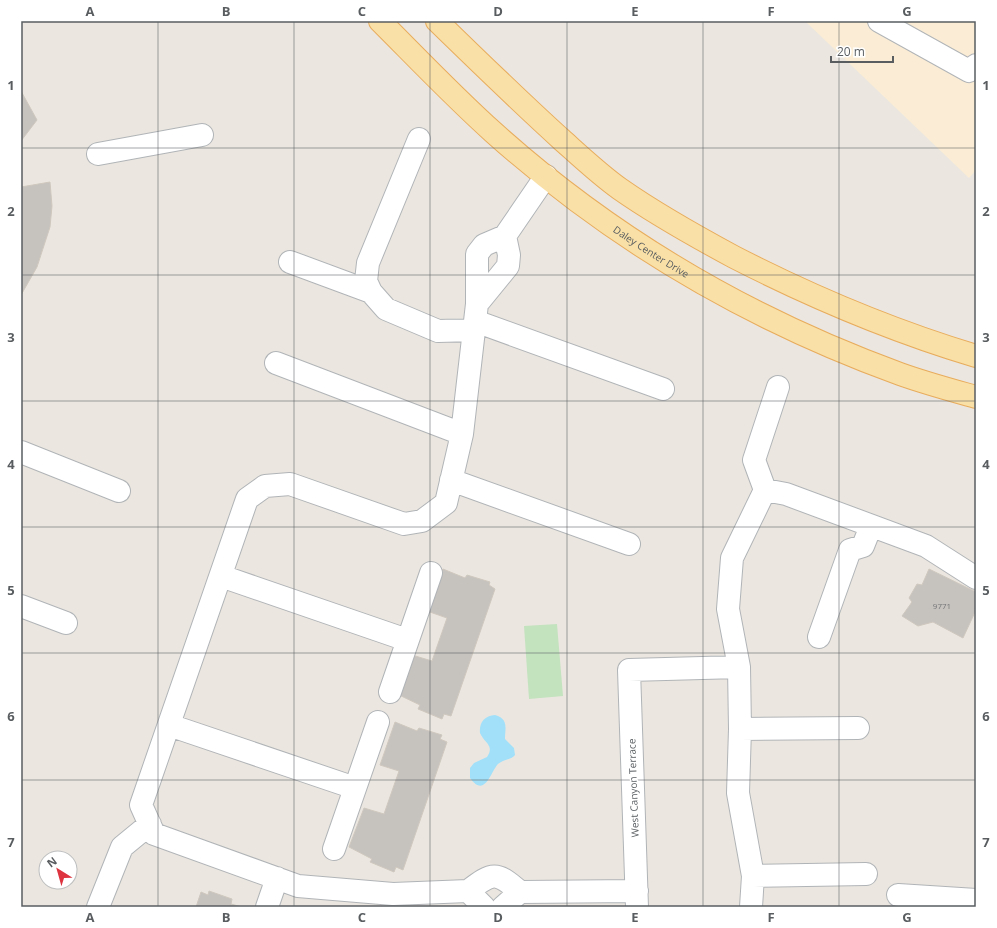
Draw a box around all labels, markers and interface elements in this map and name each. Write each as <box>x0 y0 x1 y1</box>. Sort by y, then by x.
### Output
text: A <box>86 2 95 20</box>
text: B <box>222 2 231 20</box>
text: C <box>358 2 366 20</box>
text: D <box>493 2 503 20</box>
text: E <box>631 2 639 20</box>
text: F <box>767 2 775 20</box>
text: G <box>902 2 912 20</box>
scale bar <box>831 38 893 64</box>
text: 20 m <box>837 43 865 60</box>
text: 1 <box>7 76 15 94</box>
text: 1 <box>982 76 990 94</box>
text: 2 <box>7 202 15 220</box>
text: 2 <box>982 202 990 220</box>
street label: Daley Center Drive <box>611 222 692 281</box>
text: 3 <box>7 328 15 346</box>
text: 3 <box>982 328 990 346</box>
text: 4 <box>7 455 15 473</box>
text: 4 <box>982 455 990 473</box>
text: 5 <box>7 581 15 599</box>
text: 5 <box>982 581 990 599</box>
house number: 9771 <box>933 600 951 611</box>
text: 6 <box>7 707 15 725</box>
text: 6 <box>982 707 990 725</box>
street label: West Canyon Terrace <box>624 738 642 838</box>
text: 7 <box>7 833 15 851</box>
text: 7 <box>982 833 990 851</box>
north arrow <box>38 850 78 890</box>
text: N <box>44 853 60 870</box>
text: A <box>86 908 95 926</box>
text: B <box>222 908 231 926</box>
text: C <box>358 908 366 926</box>
text: D <box>493 908 503 926</box>
text: E <box>631 908 639 926</box>
text: F <box>767 908 775 926</box>
text: G <box>902 908 912 926</box>

